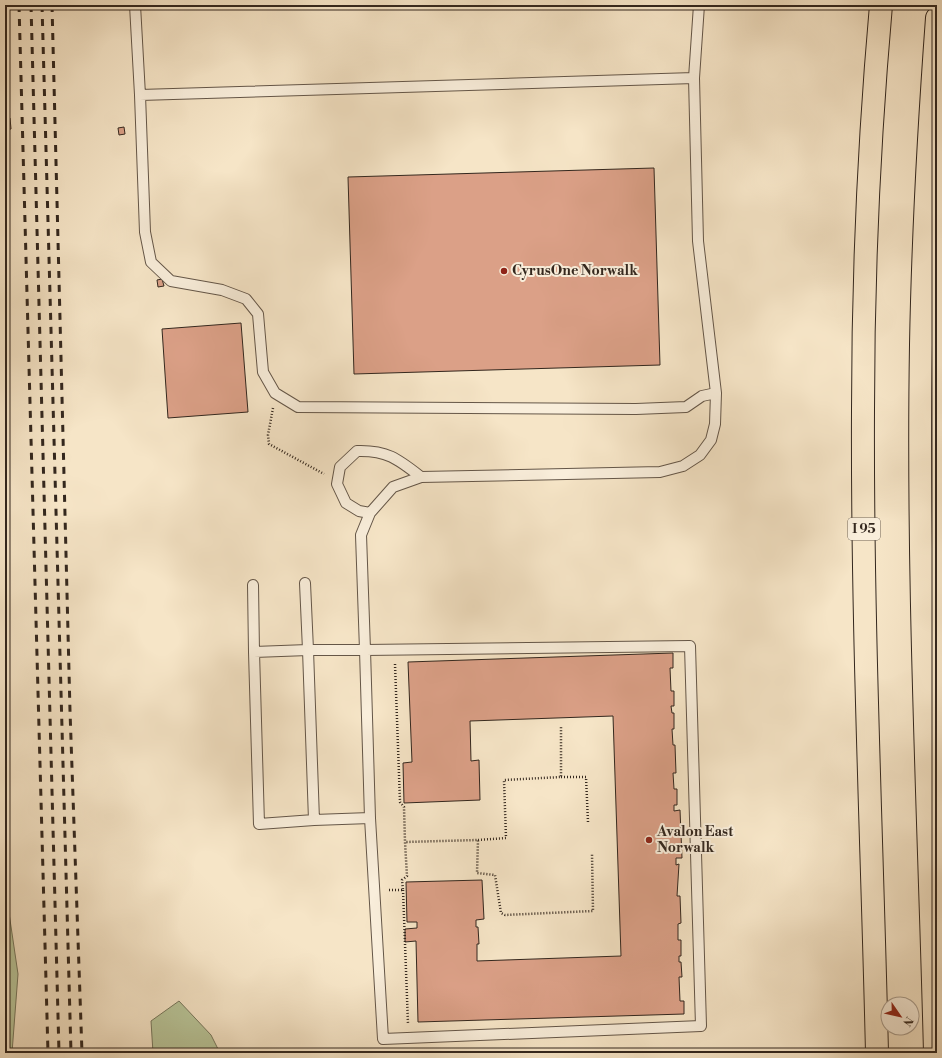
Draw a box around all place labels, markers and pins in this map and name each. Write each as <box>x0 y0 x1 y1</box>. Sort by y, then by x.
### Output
place label: CyrusOne Norwalk <box>512 262 638 280</box>
marker: CyrusOne Norwalk <box>499 266 509 276</box>
place label: Avalon East Norwalk <box>656 823 734 857</box>
marker: Avalon East Norwalk <box>644 835 654 845</box>

